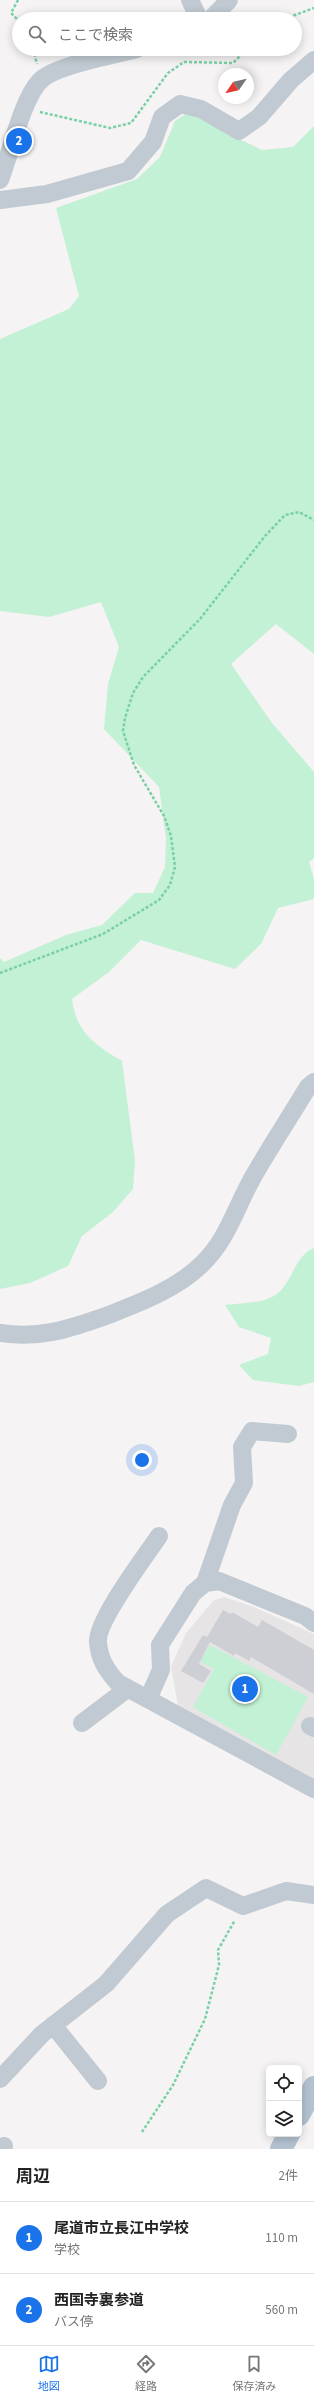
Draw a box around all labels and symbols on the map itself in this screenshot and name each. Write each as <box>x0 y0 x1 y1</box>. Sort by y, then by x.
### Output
north arrow <box>218 68 254 104</box>
pin: 2 <box>6 126 32 156</box>
your location <box>132 1450 152 1470</box>
pin: 1 <box>232 1674 258 1704</box>

